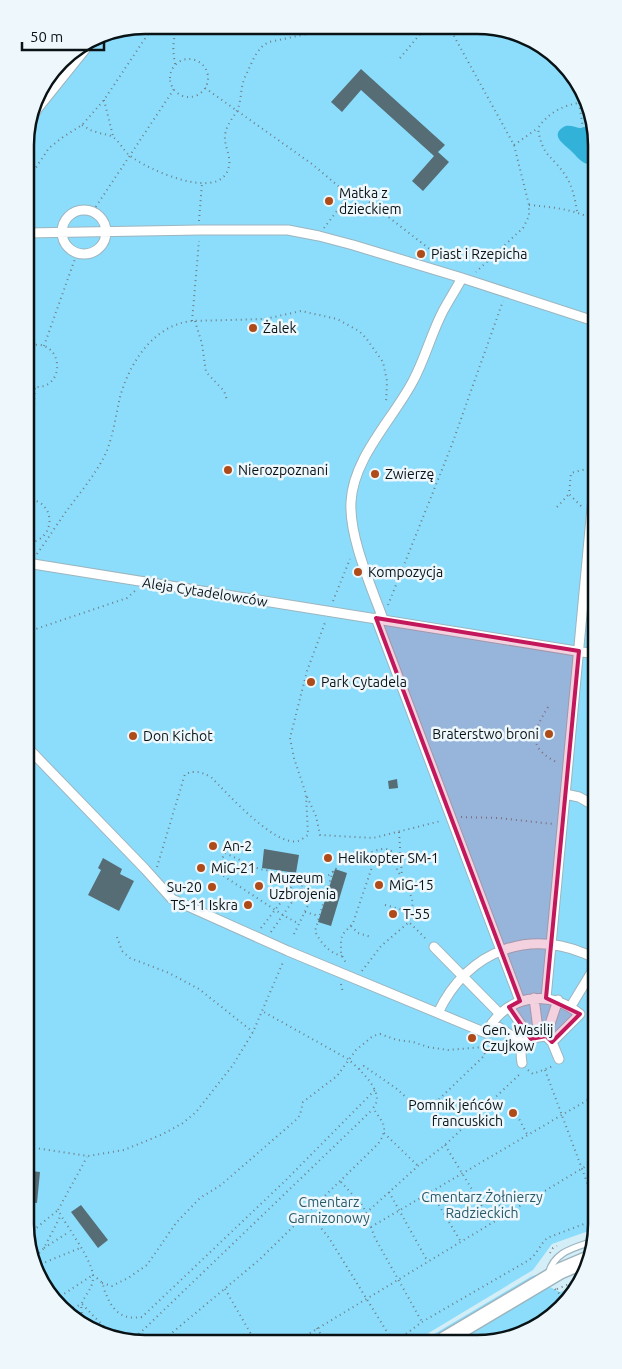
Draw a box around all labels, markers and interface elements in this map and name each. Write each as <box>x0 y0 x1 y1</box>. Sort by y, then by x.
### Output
scale bar <box>22 20 105 52</box>
text: 50 m <box>30 28 63 45</box>
place label: Matka z dzieckiem <box>339 185 402 217</box>
marker: Matka z dzieckiem <box>323 195 335 207</box>
place label: Piast i Rzepicha <box>431 246 528 262</box>
marker: Piast i Rzepicha <box>415 248 427 260</box>
place label: Żalek <box>263 320 297 336</box>
marker: Żalek <box>247 322 259 334</box>
place label: Nierozpoznani <box>238 462 328 478</box>
marker: Nierozpoznani <box>222 464 234 476</box>
place label: Zwierzę <box>385 466 434 482</box>
marker: Zwierzę <box>369 468 381 480</box>
place label: Kompozycja <box>368 564 443 580</box>
marker: Kompozycja <box>352 566 364 578</box>
street label: Aleja Cytadelowców <box>141 574 269 610</box>
place label: Park Cytadela <box>321 674 407 690</box>
marker: Park Cytadela <box>305 676 317 688</box>
place label: Braterstwo broni <box>432 726 539 742</box>
place label: Don Kichot <box>143 728 213 744</box>
marker: Braterstwo broni <box>543 728 555 740</box>
marker: Don Kichot <box>127 730 139 742</box>
place label: An-2 <box>223 838 252 854</box>
marker: An-2 <box>207 840 219 852</box>
place label: Helikopter SM-1 <box>338 850 439 866</box>
marker: Helikopter SM-1 <box>322 852 334 864</box>
place label: MiG-21 <box>211 860 256 876</box>
marker: MiG-21 <box>195 862 207 874</box>
place label: Muzeum Uzbrojenia <box>269 870 336 902</box>
place label: MiG-15 <box>389 877 434 893</box>
place label: Su-20 <box>167 879 202 895</box>
marker: MiG-15 <box>373 879 385 891</box>
marker: Muzeum Uzbrojenia <box>253 880 265 892</box>
marker: Su-20 <box>206 881 218 893</box>
place label: TS-11 Iskra <box>171 897 238 913</box>
marker: TS-11 Iskra <box>242 899 254 911</box>
place label: T-55 <box>403 906 430 922</box>
marker: T-55 <box>387 908 399 920</box>
place label: Gen. Wasilij Czujkow <box>482 1022 553 1054</box>
marker: Gen. Wasilij Czujkow <box>466 1032 478 1044</box>
place label: Pomnik jeńców francuskich <box>408 1097 503 1129</box>
marker: Pomnik jeńców francuskich <box>507 1107 519 1119</box>
park label: Cmentarz Żołnierzy Radzieckich <box>421 1189 543 1221</box>
park label: Cmentarz Garnizonowy <box>288 1194 370 1226</box>

